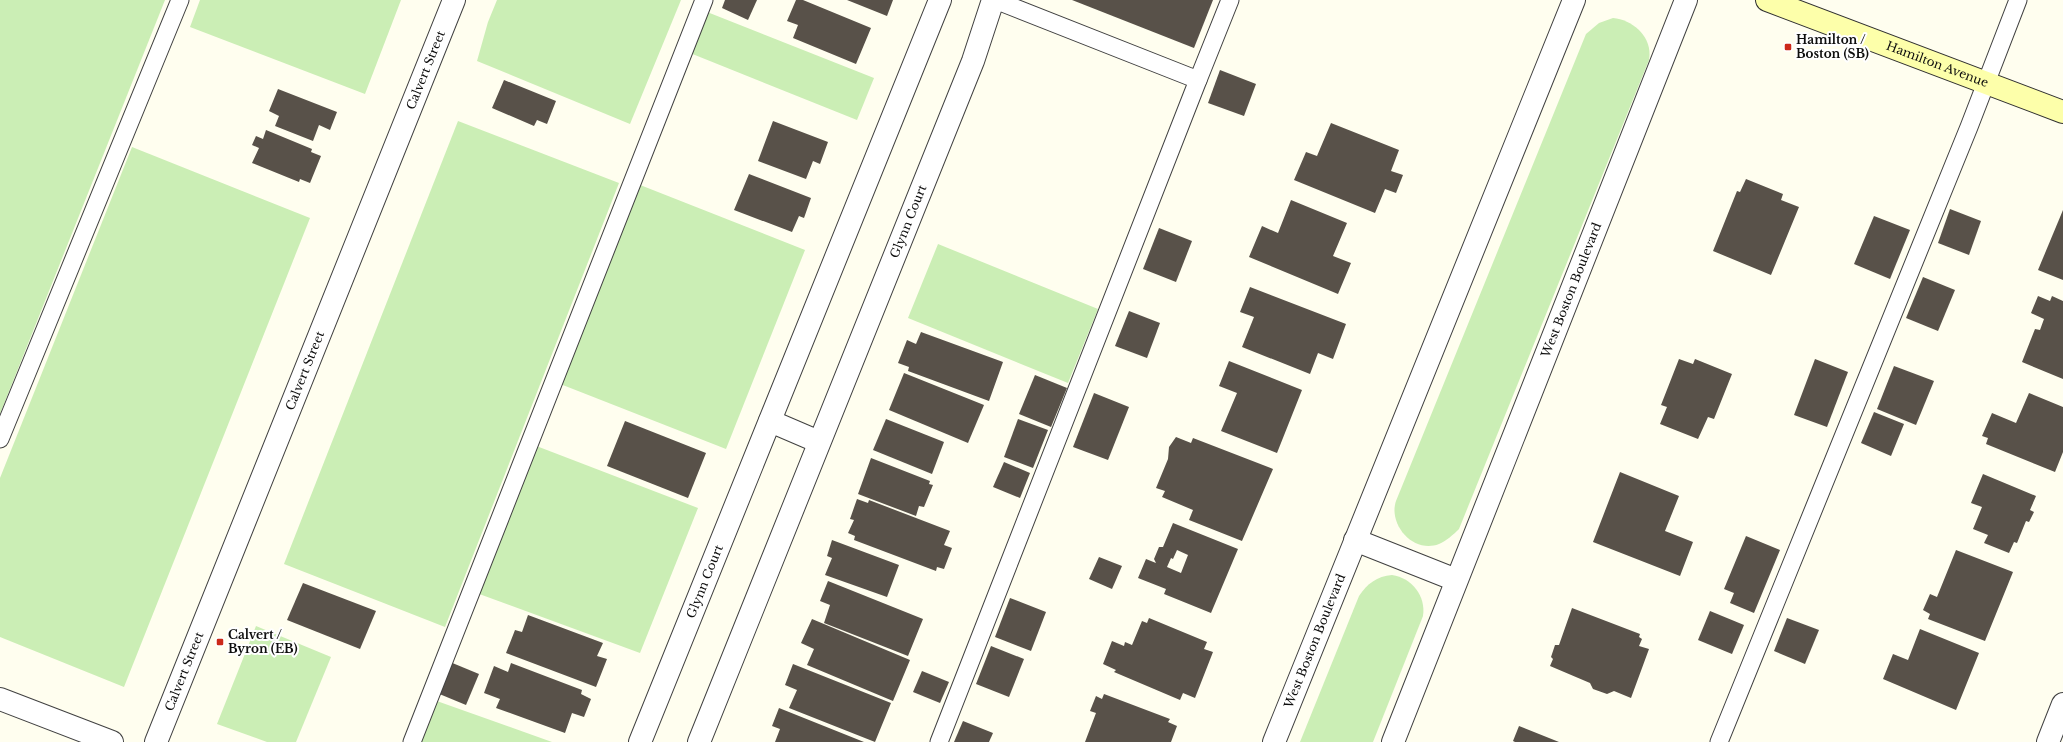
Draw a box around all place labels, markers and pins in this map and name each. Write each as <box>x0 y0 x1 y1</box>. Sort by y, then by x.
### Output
place label: Hamilton / Boston (SB) <box>1796 32 1869 61</box>
marker: Hamilton / Boston (SB) <box>1783 42 1793 52</box>
place label: Calvert / Byron (EB) <box>228 627 298 656</box>
marker: Calvert / Byron (EB) <box>215 637 225 647</box>

